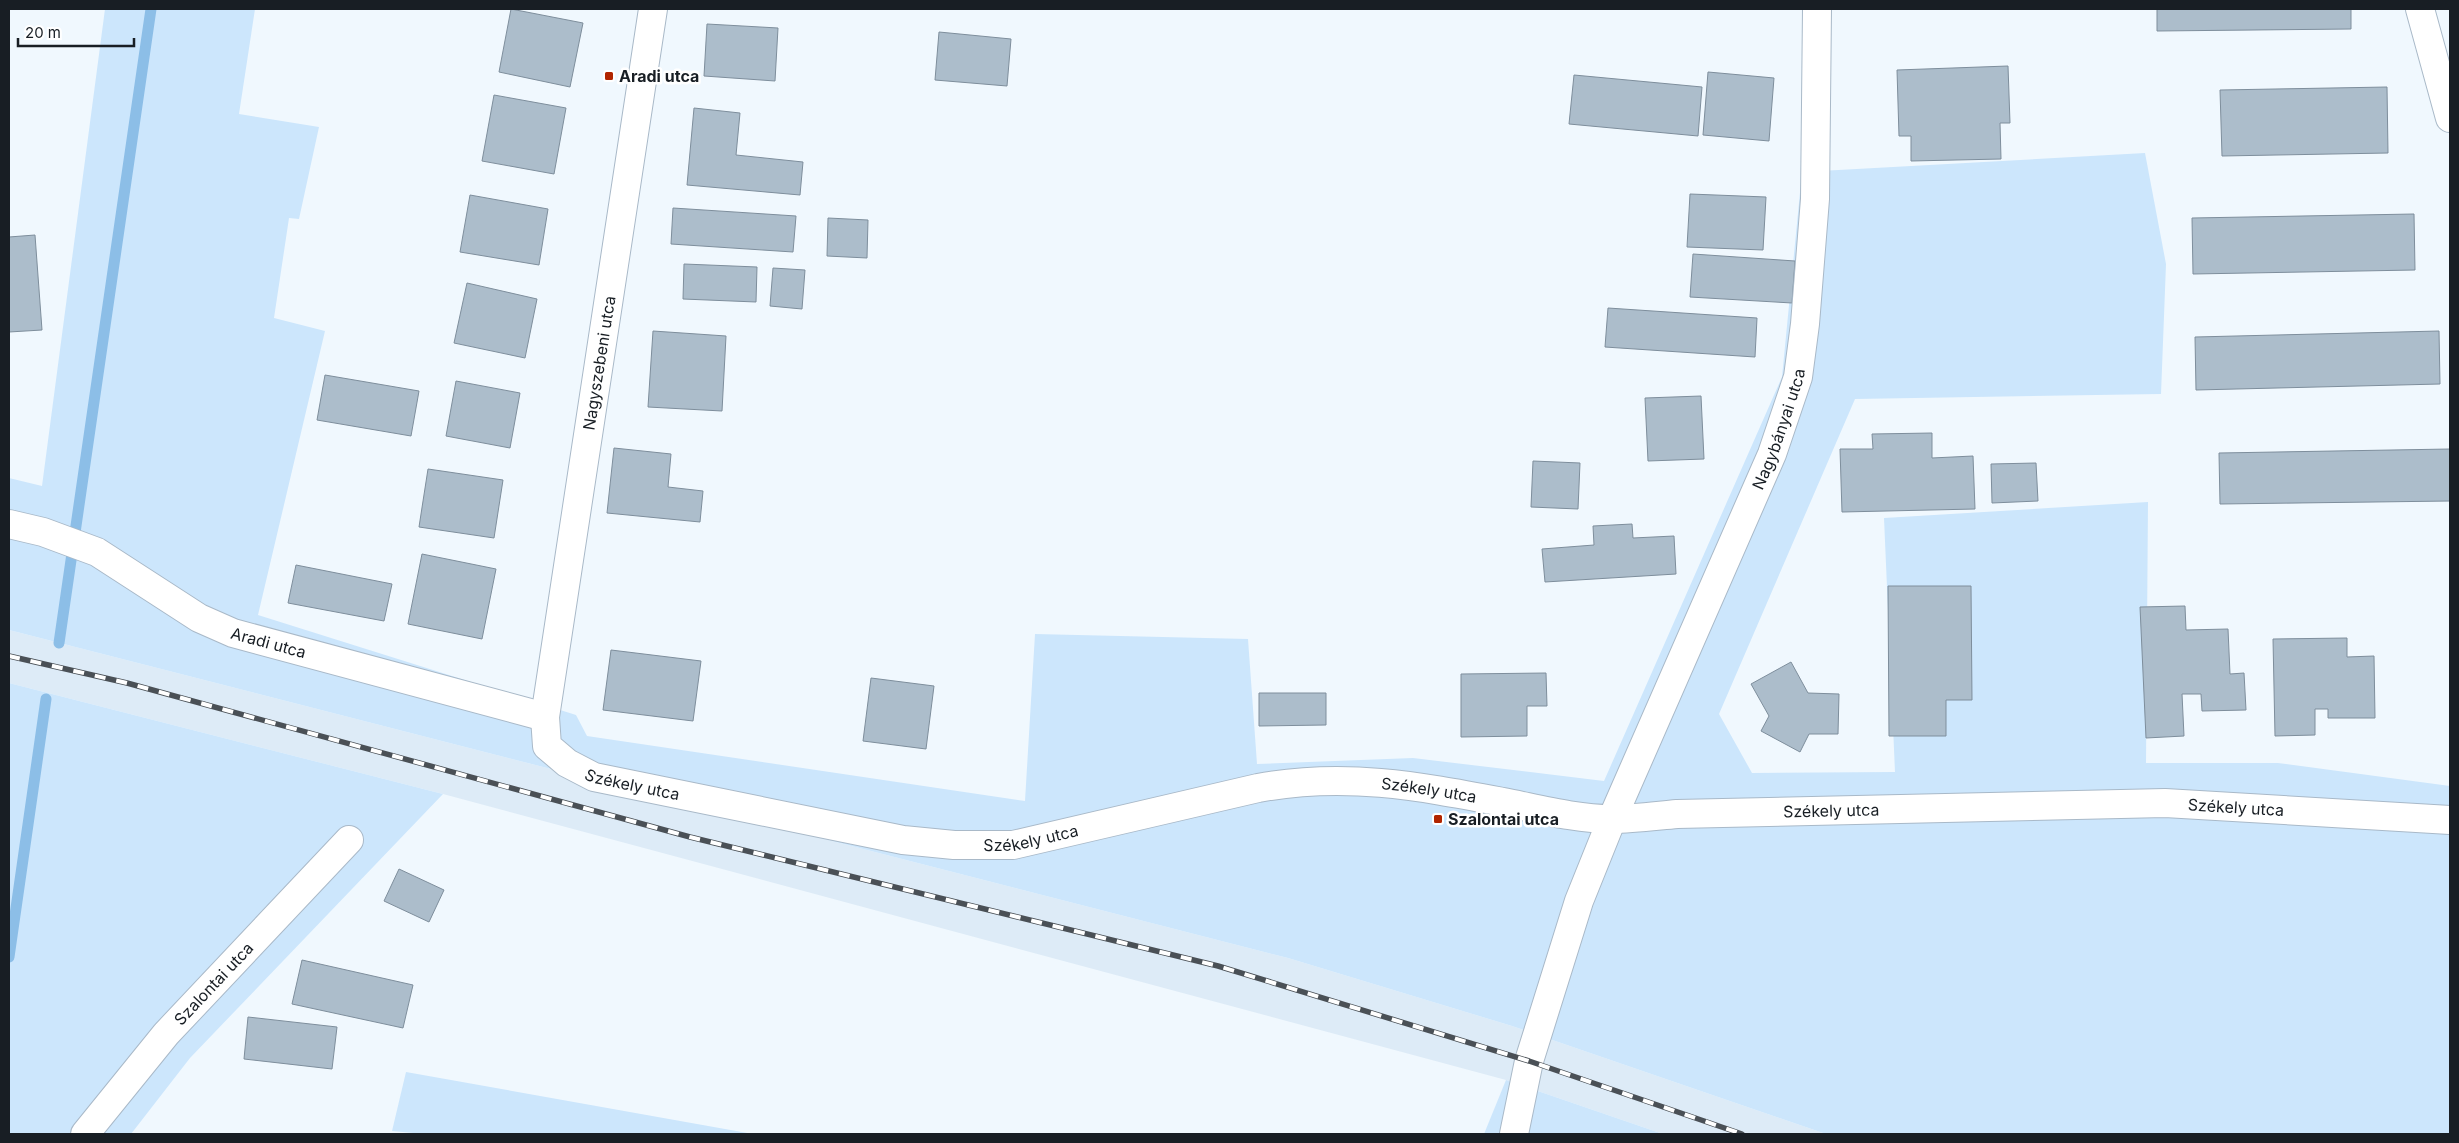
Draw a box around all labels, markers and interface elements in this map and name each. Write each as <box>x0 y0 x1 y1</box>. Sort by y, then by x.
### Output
scale bar <box>18 15 134 47</box>
text: 20 m <box>25 23 61 42</box>
place label: Aradi utca <box>619 66 699 86</box>
marker: Aradi utca <box>603 70 615 82</box>
street label: Nagyszebeni utca <box>578 294 620 432</box>
street label: Nagybányai utca <box>1748 368 1809 493</box>
street label: Aradi utca <box>229 623 308 662</box>
street label: Székely utca <box>581 764 681 804</box>
street label: Székely utca <box>1380 773 1478 807</box>
street label: Székely utca <box>2187 794 2285 820</box>
street label: Székely utca <box>1783 799 1880 822</box>
place label: Szalontai utca <box>1448 809 1559 829</box>
marker: Szalontai utca <box>1432 813 1444 825</box>
street label: Székely utca <box>983 820 1080 855</box>
street label: Szalontai utca <box>170 938 257 1029</box>

